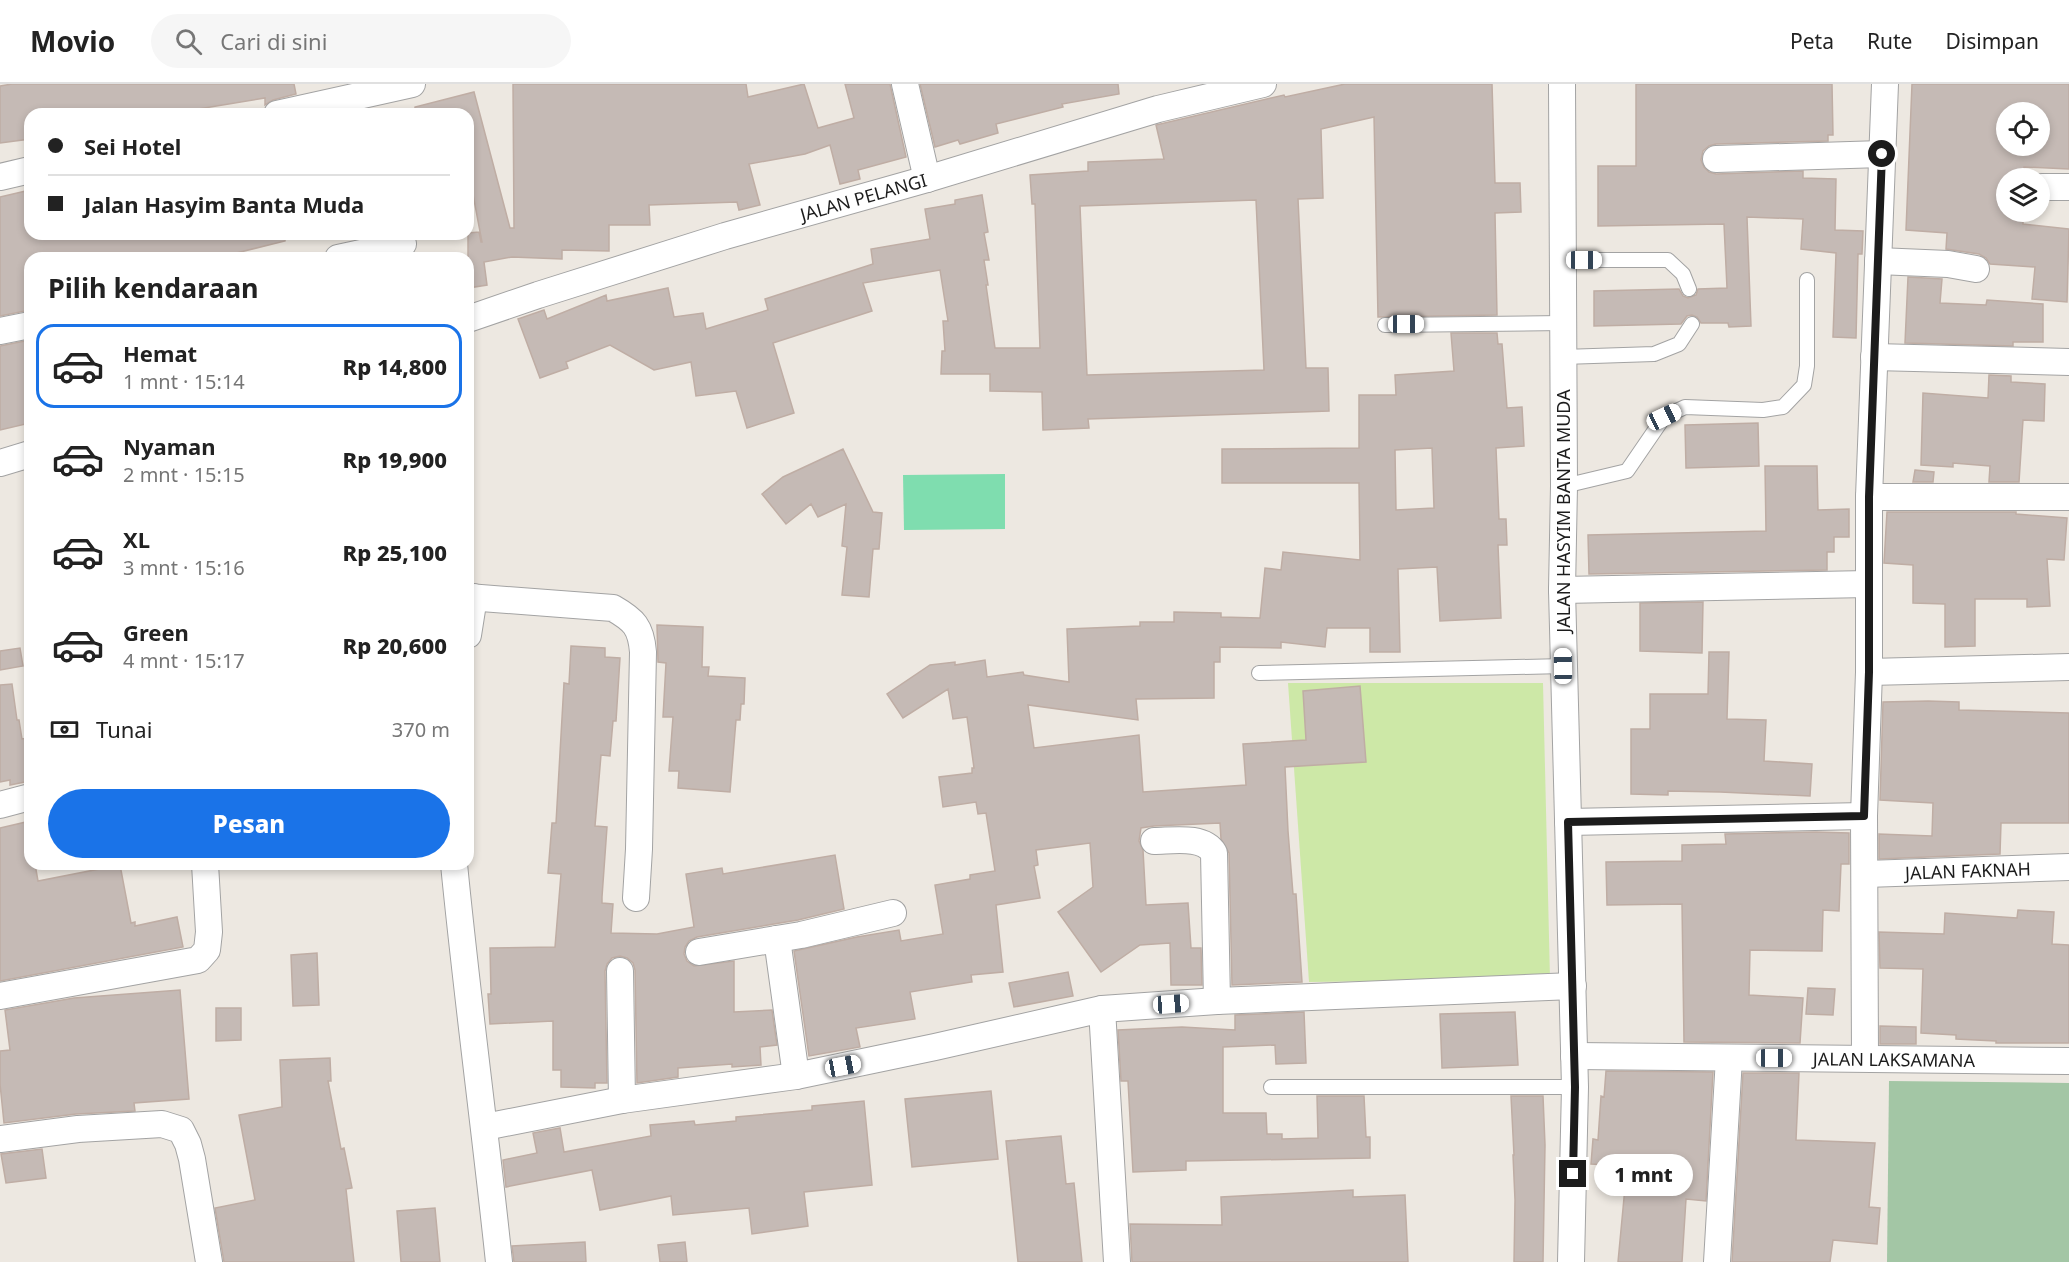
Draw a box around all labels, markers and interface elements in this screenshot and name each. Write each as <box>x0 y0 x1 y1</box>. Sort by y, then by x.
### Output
search box <box>151 14 571 68</box>
text: Movio <box>30 22 115 60</box>
icon: search <box>172 25 205 58</box>
text: Cari di sini <box>220 26 327 56</box>
text: Peta <box>1790 27 1834 55</box>
text: Rute <box>1867 27 1912 55</box>
text: Disimpan <box>1945 27 2039 55</box>
map controls <box>1996 102 2050 222</box>
button: locate <box>1996 102 2050 156</box>
text: Sei Hotel <box>84 131 181 161</box>
route start <box>1868 140 1895 167</box>
street label: JALAN PELANGI <box>796 168 930 227</box>
button: layers <box>1996 168 2050 222</box>
text: Jalan Hasyim Banta Muda <box>84 189 364 219</box>
car <box>1566 251 1602 269</box>
text: Pilih kendaraan <box>48 269 259 306</box>
car <box>1388 315 1424 333</box>
text: Hemat <box>123 338 197 368</box>
icon: car <box>51 339 105 393</box>
text: Rp 14,800 <box>343 351 447 381</box>
text: 1 mnt · 15:14 <box>123 368 245 395</box>
street label: JALAN HASYIM BANTA MUDA <box>1551 389 1575 635</box>
car <box>1644 401 1684 433</box>
text: Nyaman <box>123 431 216 461</box>
icon: car <box>51 432 105 486</box>
text: Rp 19,900 <box>343 444 447 474</box>
text: 2 mnt · 15:15 <box>123 461 245 488</box>
text: XL <box>123 524 150 554</box>
icon: car <box>51 525 105 579</box>
text: Rp 25,100 <box>343 537 447 567</box>
text: 3 mnt · 15:16 <box>123 554 245 581</box>
text: Green <box>123 617 189 647</box>
icon: car <box>51 618 105 672</box>
text: Rp 20,600 <box>343 630 447 660</box>
text: 4 mnt · 15:17 <box>123 647 245 674</box>
car <box>1554 648 1572 684</box>
icon: cash <box>48 713 81 746</box>
text: Tunai <box>96 714 152 744</box>
text: 370 m <box>392 716 450 743</box>
button: Pesan <box>48 789 450 858</box>
street label: JALAN FAKNAH <box>1903 856 2031 885</box>
car <box>1152 994 1190 1014</box>
street label: JALAN LAKSAMANA <box>1811 1046 1976 1072</box>
car <box>1756 1049 1792 1067</box>
car <box>824 1054 862 1078</box>
callout: 1 mnt <box>1594 1153 1693 1195</box>
route end <box>1559 1160 1586 1187</box>
text: 1 mnt <box>1614 1161 1673 1188</box>

